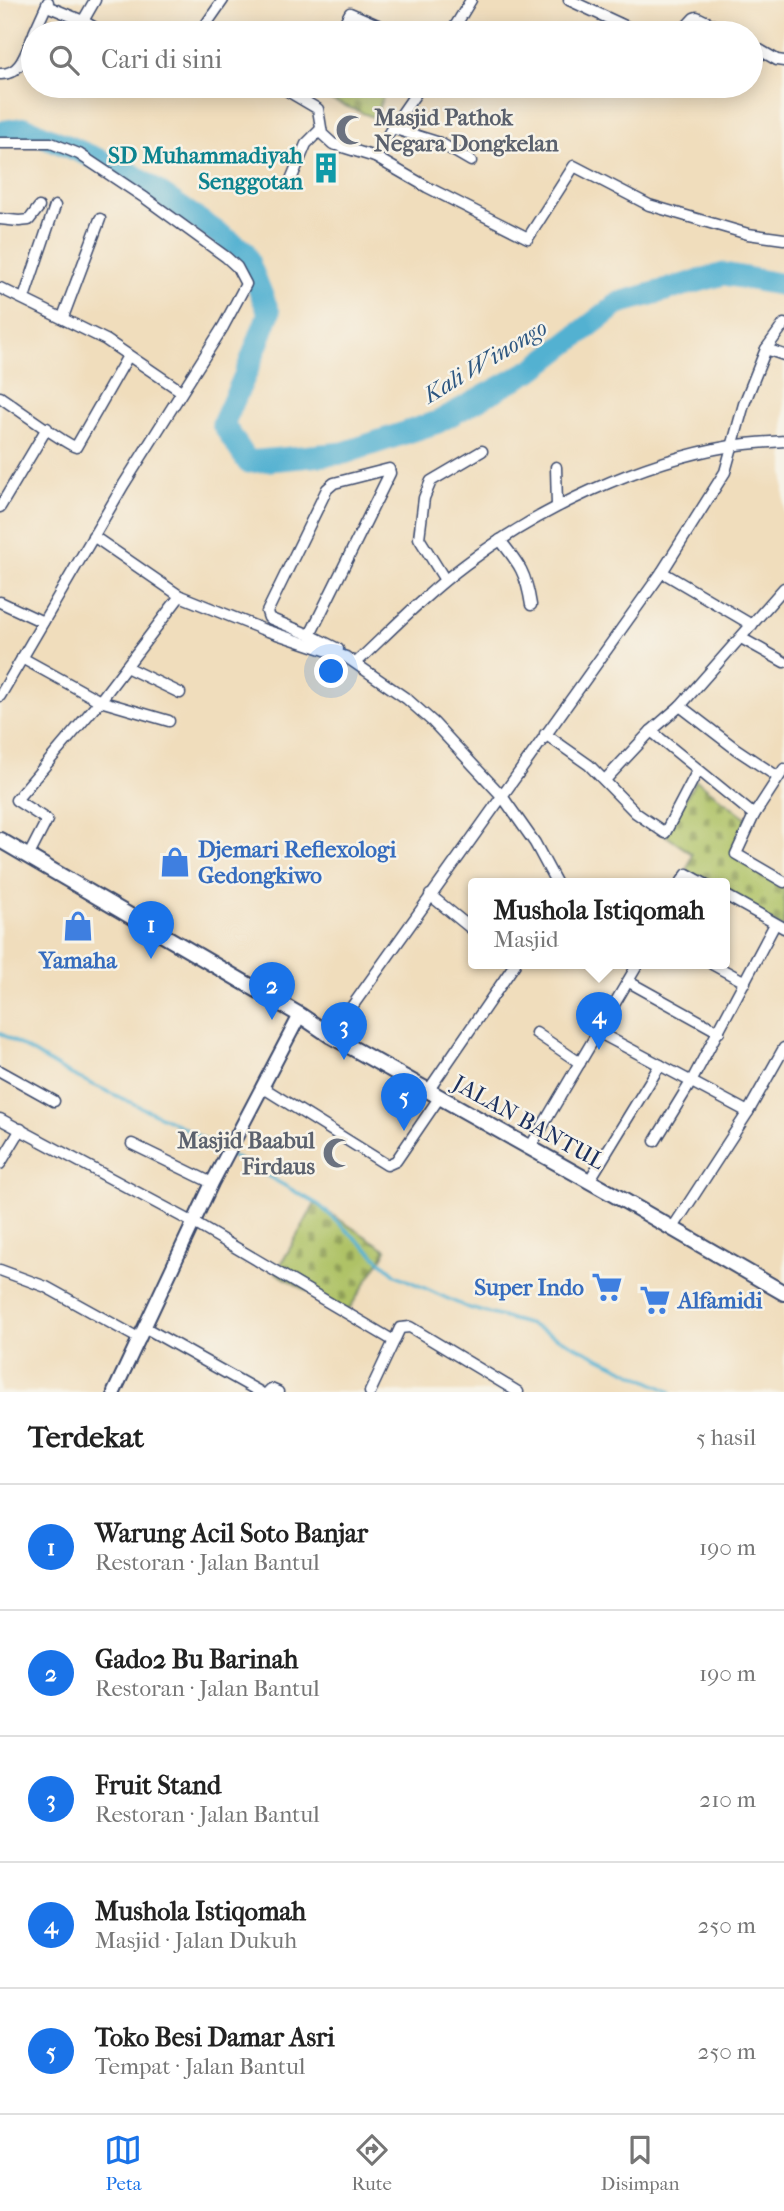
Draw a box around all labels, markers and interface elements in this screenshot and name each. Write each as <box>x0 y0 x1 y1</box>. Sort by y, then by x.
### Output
search box <box>21 21 763 98</box>
icon: search <box>45 41 83 79</box>
text: Cari di sini <box>101 44 222 75</box>
place label: Masjid Pathok Negara Dongkelan <box>374 104 559 157</box>
mosque icon: Masjid Pathok Negara Dongkelan <box>334 113 368 147</box>
place label: SD Muhammadiyah Senggotan <box>108 142 304 195</box>
building icon: SD Muhammadiyah Senggotan <box>309 151 343 185</box>
water label: Kali Winongo <box>416 313 552 410</box>
your location <box>314 654 348 688</box>
place label: Djemari Reflexologi Gedongkiwo <box>198 836 396 889</box>
shop icon: Djemari Reflexologi Gedongkiwo <box>158 845 192 879</box>
popup <box>468 878 730 969</box>
text: Mushola Istiqomah <box>493 895 705 926</box>
pin: 1 <box>128 901 174 959</box>
shop icon: Yamaha <box>61 909 95 943</box>
text: Masjid <box>493 926 559 953</box>
place label: Yamaha <box>38 947 118 974</box>
pin: 2 <box>249 962 295 1020</box>
pin: 4 <box>576 992 622 1050</box>
pin: 3 <box>321 1002 367 1060</box>
street label: JALAN BANTUL <box>446 1069 610 1175</box>
pin: 5 <box>381 1073 427 1131</box>
place label: Masjid Baabul Firdaus <box>177 1127 316 1180</box>
mosque icon: Masjid Baabul Firdaus <box>321 1136 355 1170</box>
supermarket icon: Super Indo <box>590 1270 624 1304</box>
place label: Super Indo <box>474 1274 584 1301</box>
supermarket icon: Alfamidi <box>638 1283 672 1317</box>
place label: Alfamidi <box>676 1287 763 1314</box>
text: Terdekat <box>28 1420 144 1455</box>
text: 5 hasil <box>696 1424 756 1451</box>
text: Warung Acil Soto Banjar <box>95 1518 368 1549</box>
text: 1 <box>47 1534 55 1561</box>
text: 190 m <box>699 1534 756 1561</box>
text: Restoran · Jalan Bantul <box>95 1549 320 1576</box>
text: Gado2 Bu Barinah <box>95 1644 298 1675</box>
text: 2 <box>45 1660 57 1687</box>
text: 190 m <box>699 1660 756 1687</box>
text: Restoran · Jalan Bantul <box>95 1675 320 1702</box>
text: Fruit Stand <box>95 1770 221 1801</box>
text: 3 <box>46 1786 56 1813</box>
text: 210 m <box>699 1786 756 1813</box>
text: Restoran · Jalan Bantul <box>95 1801 320 1828</box>
text: Mushola Istiqomah <box>95 1896 306 1927</box>
text: 4 <box>44 1912 58 1939</box>
text: 250 m <box>698 1912 756 1939</box>
text: Masjid · Jalan Dukuh <box>95 1927 297 1954</box>
text: Toko Besi Damar Asri <box>95 2022 335 2053</box>
text: 5 <box>46 2038 56 2065</box>
text: 250 m <box>698 2038 756 2065</box>
text: Tempat · Jalan Bantul <box>95 2053 305 2080</box>
tab: Peta <box>104 2131 142 2195</box>
tab: Rute <box>351 2131 392 2195</box>
tab: Disimpan <box>601 2131 679 2195</box>

